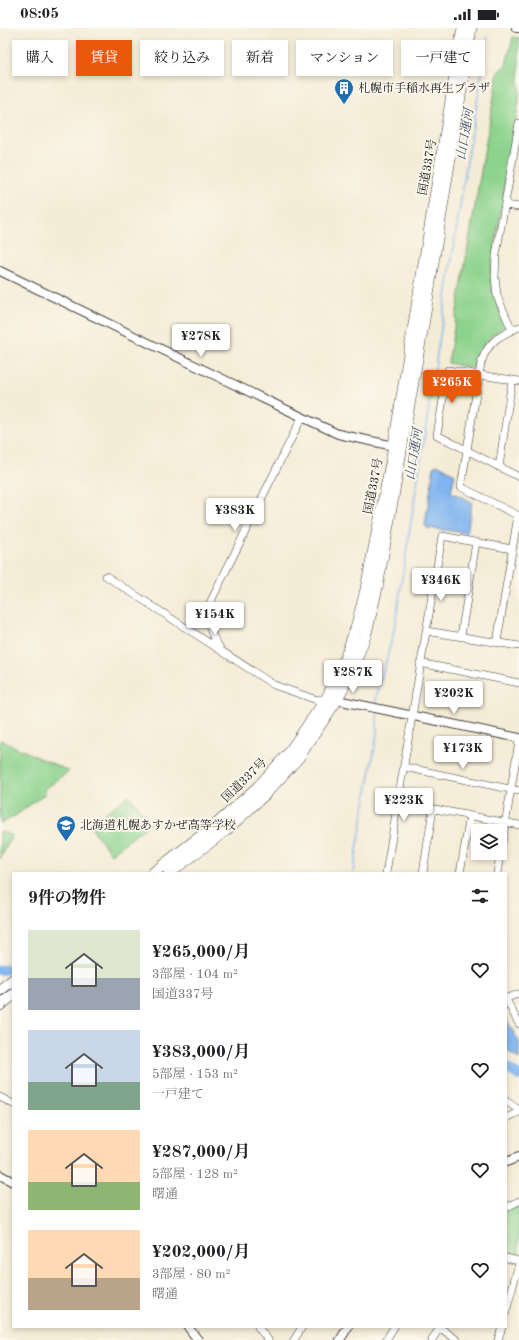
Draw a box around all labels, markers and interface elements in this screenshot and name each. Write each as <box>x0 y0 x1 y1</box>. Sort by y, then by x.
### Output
text: 08:05 <box>20 7 59 22</box>
chip: 購入 <box>12 40 68 76</box>
chip: 賃貸 <box>76 40 132 76</box>
chip: 絞り込み <box>140 40 224 76</box>
chip: 新着 <box>232 40 288 76</box>
chip: マンション <box>296 40 393 76</box>
chip: 一戸建て <box>401 40 485 76</box>
building icon: 札幌市手稲水再生プラザ <box>333 77 355 105</box>
place label: 札幌市手稲水再生プラザ <box>358 81 490 95</box>
water label: 山口運河 <box>454 105 476 161</box>
street label: 国道337号 <box>415 138 439 196</box>
pin: ¥278K <box>173 324 229 358</box>
text: ¥278K <box>181 330 221 343</box>
pin: ¥265K <box>424 370 480 404</box>
text: ¥265K <box>432 376 472 389</box>
water label: 山口運河 <box>403 425 425 481</box>
street label: 国道337号 <box>361 457 385 515</box>
pin: ¥383K <box>207 498 263 532</box>
text: ¥383K <box>215 504 255 517</box>
pin: ¥346K <box>413 568 469 602</box>
text: ¥346K <box>421 574 461 587</box>
pin: ¥154K <box>187 602 243 636</box>
text: ¥154K <box>195 608 235 621</box>
pin: ¥287K <box>325 660 381 694</box>
text: ¥287K <box>333 666 373 679</box>
pin: ¥202K <box>426 681 482 715</box>
text: ¥202K <box>434 687 474 700</box>
pin: ¥173K <box>435 736 491 770</box>
text: ¥173K <box>443 742 483 755</box>
street label: 国道337号 <box>219 755 269 805</box>
pin: ¥223K <box>376 788 432 822</box>
text: ¥223K <box>384 794 424 807</box>
school or university icon: 北海道札幌あすかぜ高等学校 <box>55 814 77 842</box>
place label: 北海道札幌あすかぜ高等学校 <box>80 818 236 832</box>
map controls <box>471 824 507 860</box>
button: layers <box>471 824 507 860</box>
icon: filters <box>469 885 491 907</box>
text: 9件の物件 <box>28 890 106 907</box>
text: ¥265,000/月 <box>152 944 250 961</box>
icon: home <box>60 946 108 994</box>
icon: heart <box>469 959 491 981</box>
text: 3部屋 · 104 m² <box>152 968 238 981</box>
text: 国道337号 <box>152 988 214 1001</box>
text: ¥383,000/月 <box>152 1044 250 1061</box>
icon: home <box>60 1046 108 1094</box>
icon: heart <box>469 1059 491 1081</box>
text: 5部屋 · 153 m² <box>152 1068 238 1081</box>
text: 一戸建て <box>152 1088 204 1101</box>
text: ¥287,000/月 <box>152 1144 250 1161</box>
icon: home <box>60 1146 108 1194</box>
icon: heart <box>469 1159 491 1181</box>
text: 5部屋 · 128 m² <box>152 1168 238 1181</box>
text: 曙通 <box>152 1188 178 1201</box>
text: ¥202,000/月 <box>152 1244 250 1261</box>
icon: home <box>60 1246 108 1294</box>
icon: heart <box>469 1259 491 1281</box>
text: 3部屋 · 80 m² <box>152 1268 230 1281</box>
text: 曙通 <box>152 1288 178 1301</box>

